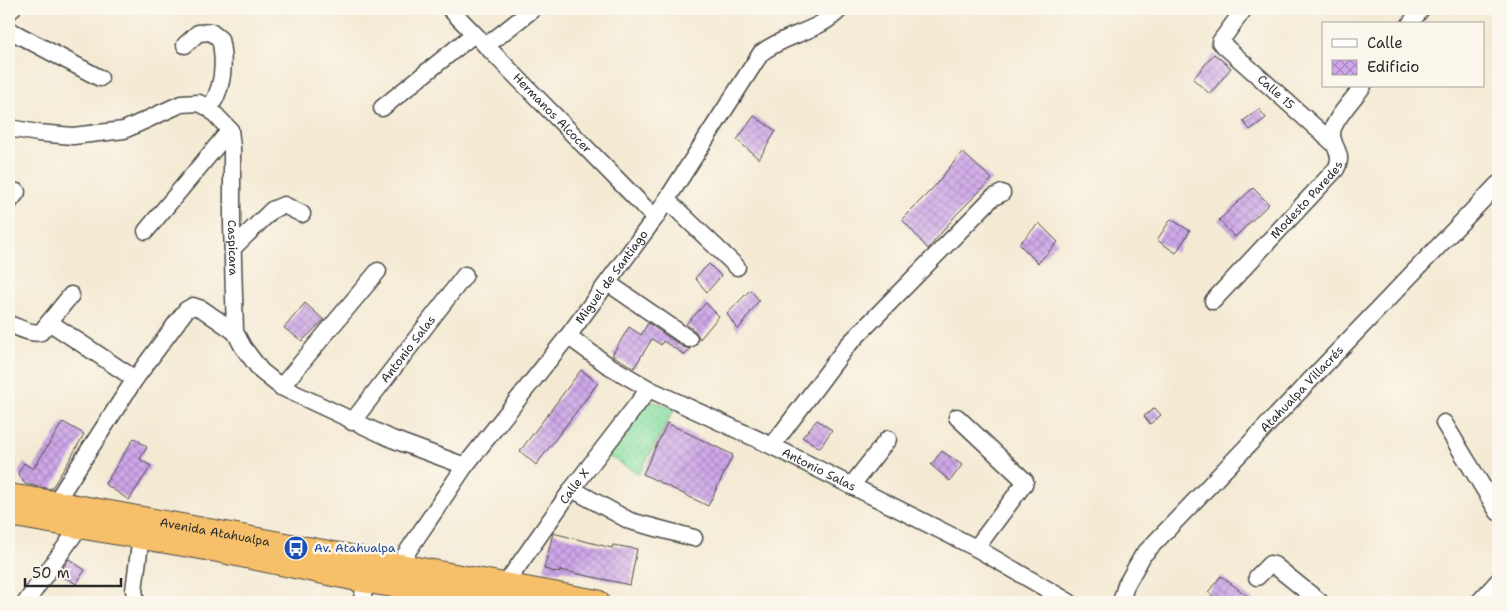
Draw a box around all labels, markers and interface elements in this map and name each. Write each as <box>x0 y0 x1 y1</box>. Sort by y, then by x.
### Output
legend <box>1322 22 1484 88</box>
text: Calle <box>1367 33 1403 53</box>
text: Edificio <box>1367 57 1419 77</box>
street label: Hermanos Alcocer <box>509 70 595 157</box>
street label: Calle 15 <box>1254 71 1298 113</box>
street label: Modesto Paredes <box>1267 159 1347 242</box>
street label: Caspicara <box>224 220 241 276</box>
street label: Miguel de Santiago <box>572 227 652 327</box>
street label: Antonio Salas <box>377 312 439 386</box>
street label: Atahualpa Villacrés <box>1257 342 1347 436</box>
street label: Antonio Salas <box>779 444 859 495</box>
street label: Calle X <box>556 465 593 507</box>
street label: Avenida Atahualpa <box>158 514 272 550</box>
bus stop icon: Av. Atahualpa <box>283 535 309 561</box>
place label: Av. Atahualpa <box>314 540 396 556</box>
scale bar <box>25 556 121 588</box>
text: 50 m <box>32 563 70 583</box>

